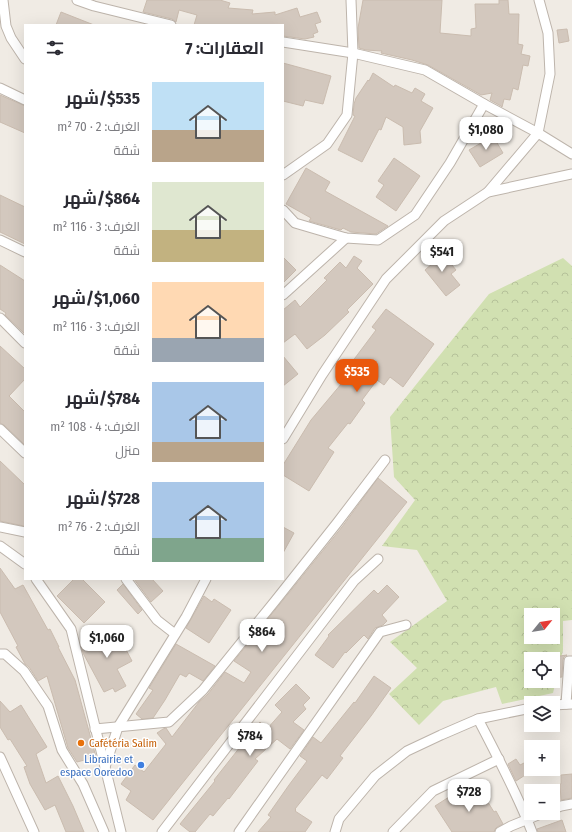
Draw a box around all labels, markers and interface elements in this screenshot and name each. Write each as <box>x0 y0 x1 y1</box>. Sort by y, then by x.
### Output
icon: filters <box>44 37 66 59</box>
text: العقارات: 7 <box>185 38 264 59</box>
text: $535/شهر <box>66 88 140 109</box>
icon: home <box>184 98 232 146</box>
pin: $1,080 <box>453 117 519 151</box>
text: الغرف: 2 · 70 m² <box>57 119 140 134</box>
text: $1,080 <box>468 122 504 137</box>
text: شقة <box>113 143 140 158</box>
text: $864/شهر <box>64 188 140 209</box>
icon: home <box>184 198 232 246</box>
text: الغرف: 3 · 116 m² <box>53 219 140 234</box>
pin: $541 <box>418 239 466 273</box>
text: شقة <box>113 243 140 258</box>
text: $541 <box>430 244 454 259</box>
text: $1,060/شهر <box>53 288 140 309</box>
icon: home <box>184 298 232 346</box>
text: الغرف: 3 · 116 m² <box>53 319 140 334</box>
text: شقة <box>113 343 140 358</box>
pin: $535 <box>333 359 381 393</box>
text: $535 <box>344 364 370 379</box>
text: $784/شهر <box>66 388 140 409</box>
icon: home <box>184 398 232 446</box>
text: الغرف: 4 · 108 m² <box>50 419 140 434</box>
text: منزل <box>115 443 140 458</box>
text: $728/شهر <box>67 488 140 509</box>
icon: home <box>184 498 232 546</box>
text: الغرف: 2 · 76 m² <box>58 519 140 534</box>
text: شقة <box>113 543 140 558</box>
north arrow <box>524 608 560 644</box>
map controls <box>524 608 560 820</box>
pin: $864 <box>238 619 286 653</box>
text: $864 <box>249 624 275 639</box>
pin: $1,060 <box>74 625 140 659</box>
text: $1,060 <box>89 630 125 645</box>
button: locate <box>524 652 560 688</box>
button: layers <box>524 696 560 732</box>
pin: $784 <box>226 723 274 757</box>
text: $784 <box>237 728 263 743</box>
place label: Cafétéria Salim <box>89 737 157 750</box>
marker: Cafétéria Salim <box>76 738 86 748</box>
button: + <box>524 740 560 776</box>
place label: Librairie et espace Ooredoo <box>60 753 133 779</box>
marker: Librairie et espace Ooredoo <box>136 760 146 770</box>
pin: $728 <box>445 779 493 813</box>
text: $728 <box>457 784 481 799</box>
button: − <box>524 784 560 820</box>

